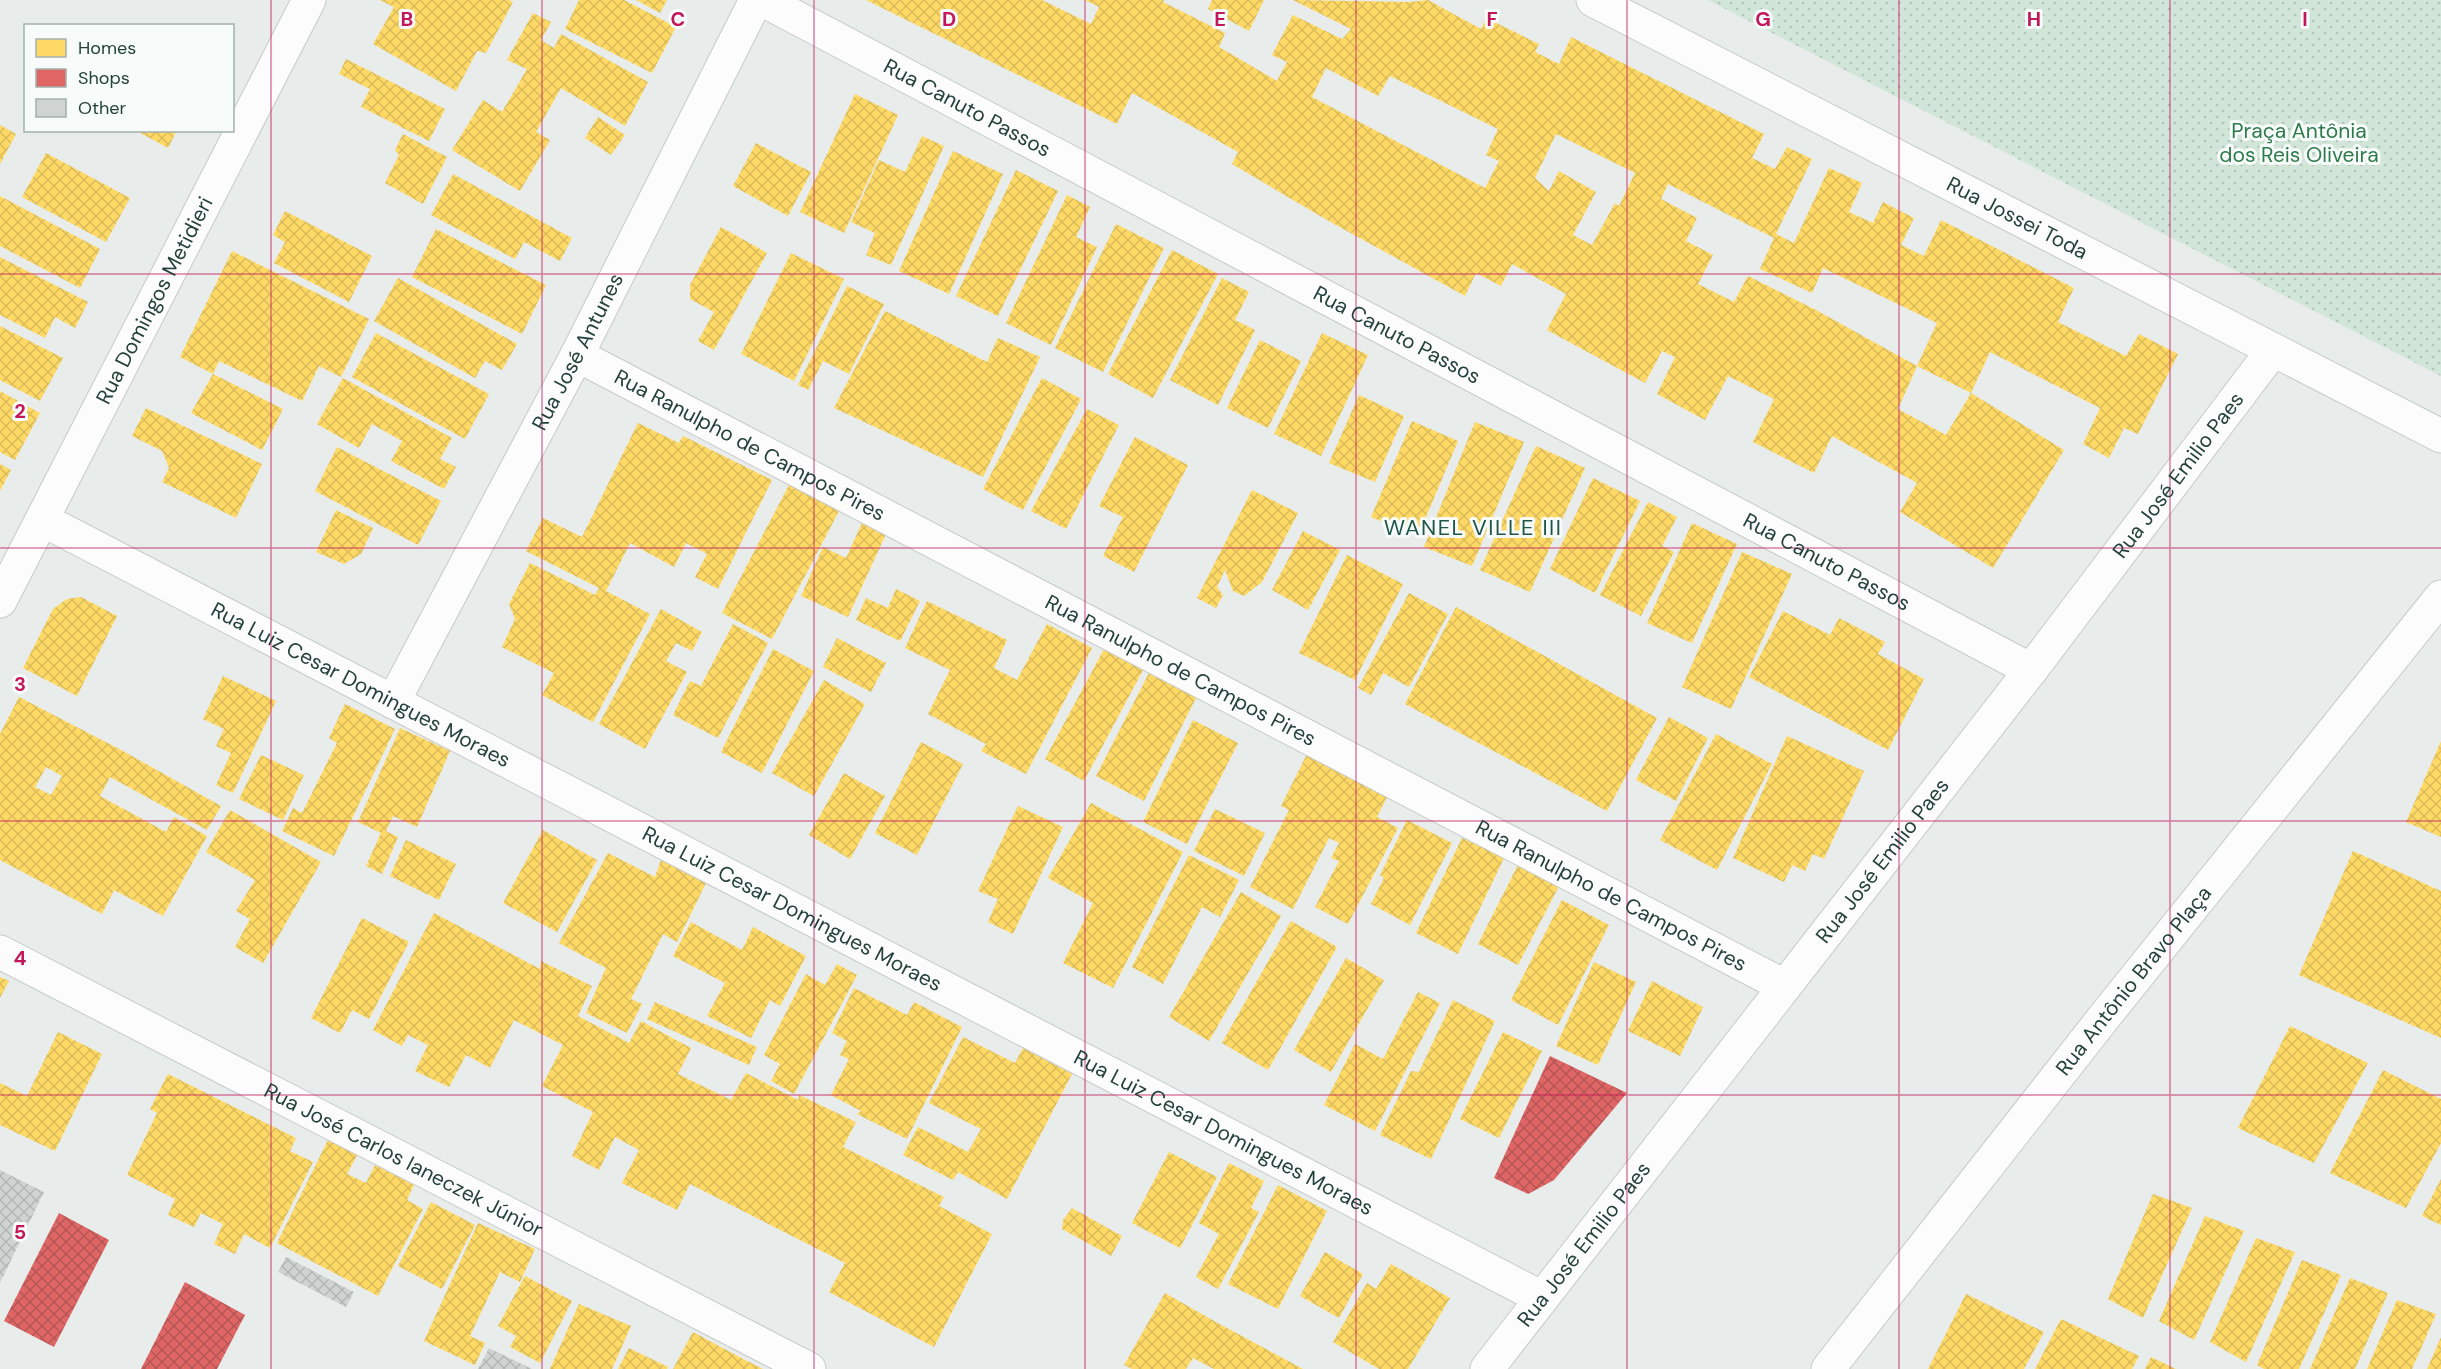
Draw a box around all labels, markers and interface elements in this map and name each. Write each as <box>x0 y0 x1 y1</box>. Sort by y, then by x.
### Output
text: B <box>401 6 413 32</box>
text: C <box>671 6 685 32</box>
text: D <box>942 6 956 32</box>
text: E <box>1214 6 1226 32</box>
text: F <box>1486 6 1498 32</box>
text: G <box>1755 6 1771 32</box>
text: H <box>2027 6 2041 32</box>
text: I <box>2302 6 2308 32</box>
legend <box>24 24 234 132</box>
text: Homes <box>78 36 136 60</box>
street label: Rua Canuto Passos <box>879 52 1056 164</box>
text: Shops <box>78 66 130 90</box>
text: Other <box>78 96 127 120</box>
park label: Praça Antônia dos Reis Oliveira <box>2219 117 2379 169</box>
street label: Rua Jossei Toda <box>1942 170 2093 266</box>
street label: Rua Domingos Metidieri <box>90 192 220 409</box>
street label: Rua José Antunes <box>526 268 630 435</box>
street label: Rua Canuto Passos <box>1308 279 1485 391</box>
street label: Rua Ranulpho de Campos Pires <box>609 363 890 528</box>
street label: Rua José Emilio Paes <box>2106 386 2250 564</box>
text: 2 <box>14 398 26 424</box>
street label: Rua Canuto Passos <box>1738 506 1915 618</box>
district label: WANEL VILLE III <box>1384 513 1562 542</box>
street label: Rua Ranulpho de Campos Pires <box>1040 588 1321 753</box>
street label: Rua Luiz Cesar Domingues Moraes <box>206 596 515 774</box>
text: 3 <box>14 671 26 697</box>
street label: Rua José Emilio Paes <box>1810 773 1956 949</box>
street label: Rua Ranulpho de Campos Pires <box>1471 813 1752 978</box>
street label: Rua Luiz Cesar Domingues Moraes <box>638 820 947 998</box>
street label: Rua Antônio Bravo Plaça <box>2049 880 2218 1081</box>
text: 4 <box>14 945 27 971</box>
street label: Rua Luiz Cesar Domingues Moraes <box>1069 1043 1378 1222</box>
street label: Rua José Carlos Ianeczek Júnior <box>259 1076 548 1244</box>
street label: Rua José Emilio Paes <box>1511 1156 1657 1332</box>
text: 5 <box>14 1219 26 1245</box>

